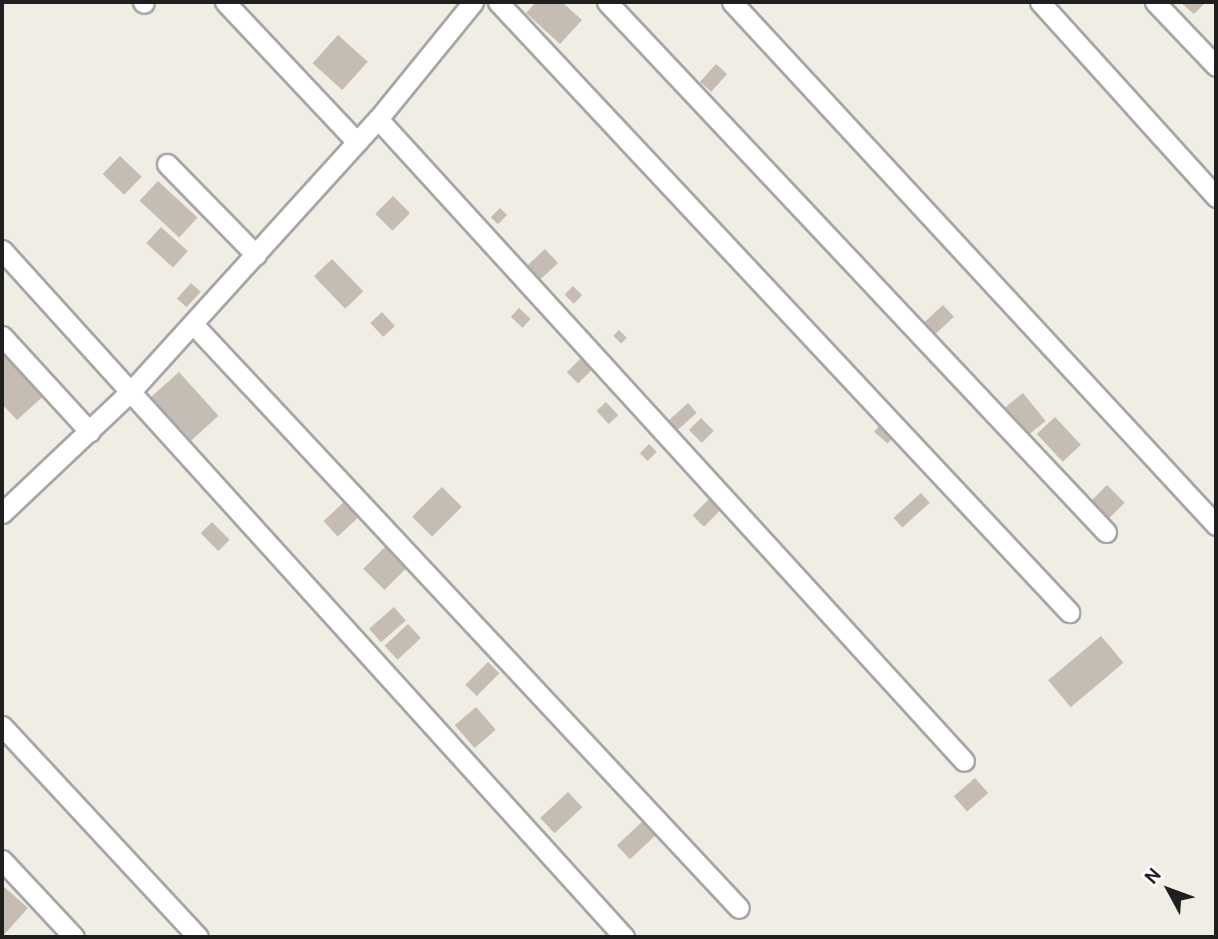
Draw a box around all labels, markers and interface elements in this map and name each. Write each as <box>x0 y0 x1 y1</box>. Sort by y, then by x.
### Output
north arrow <box>1134 855 1204 925</box>
text: N <box>1140 863 1166 889</box>

